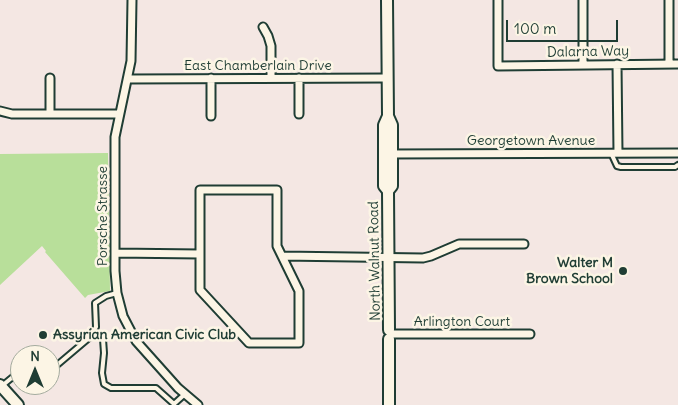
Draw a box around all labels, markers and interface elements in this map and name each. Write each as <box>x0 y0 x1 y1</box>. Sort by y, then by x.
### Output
scale bar <box>508 10 620 42</box>
text: 100 m <box>514 19 556 38</box>
street label: Dalarna Way <box>547 43 629 61</box>
street label: East Chamberlain Drive <box>184 58 332 74</box>
street label: Georgetown Avenue <box>467 133 595 149</box>
street label: Porsche Strasse <box>95 166 111 266</box>
street label: North Walnut Road <box>366 201 384 321</box>
place label: Walter M Brown School <box>526 255 613 288</box>
marker: Walter M Brown School <box>617 265 629 277</box>
street label: Arlington Court <box>414 314 510 330</box>
place label: Assyrian American Civic Club <box>53 327 236 343</box>
marker: Assyrian American Civic Club <box>37 329 49 341</box>
north arrow <box>10 345 60 395</box>
text: N <box>30 347 40 365</box>

